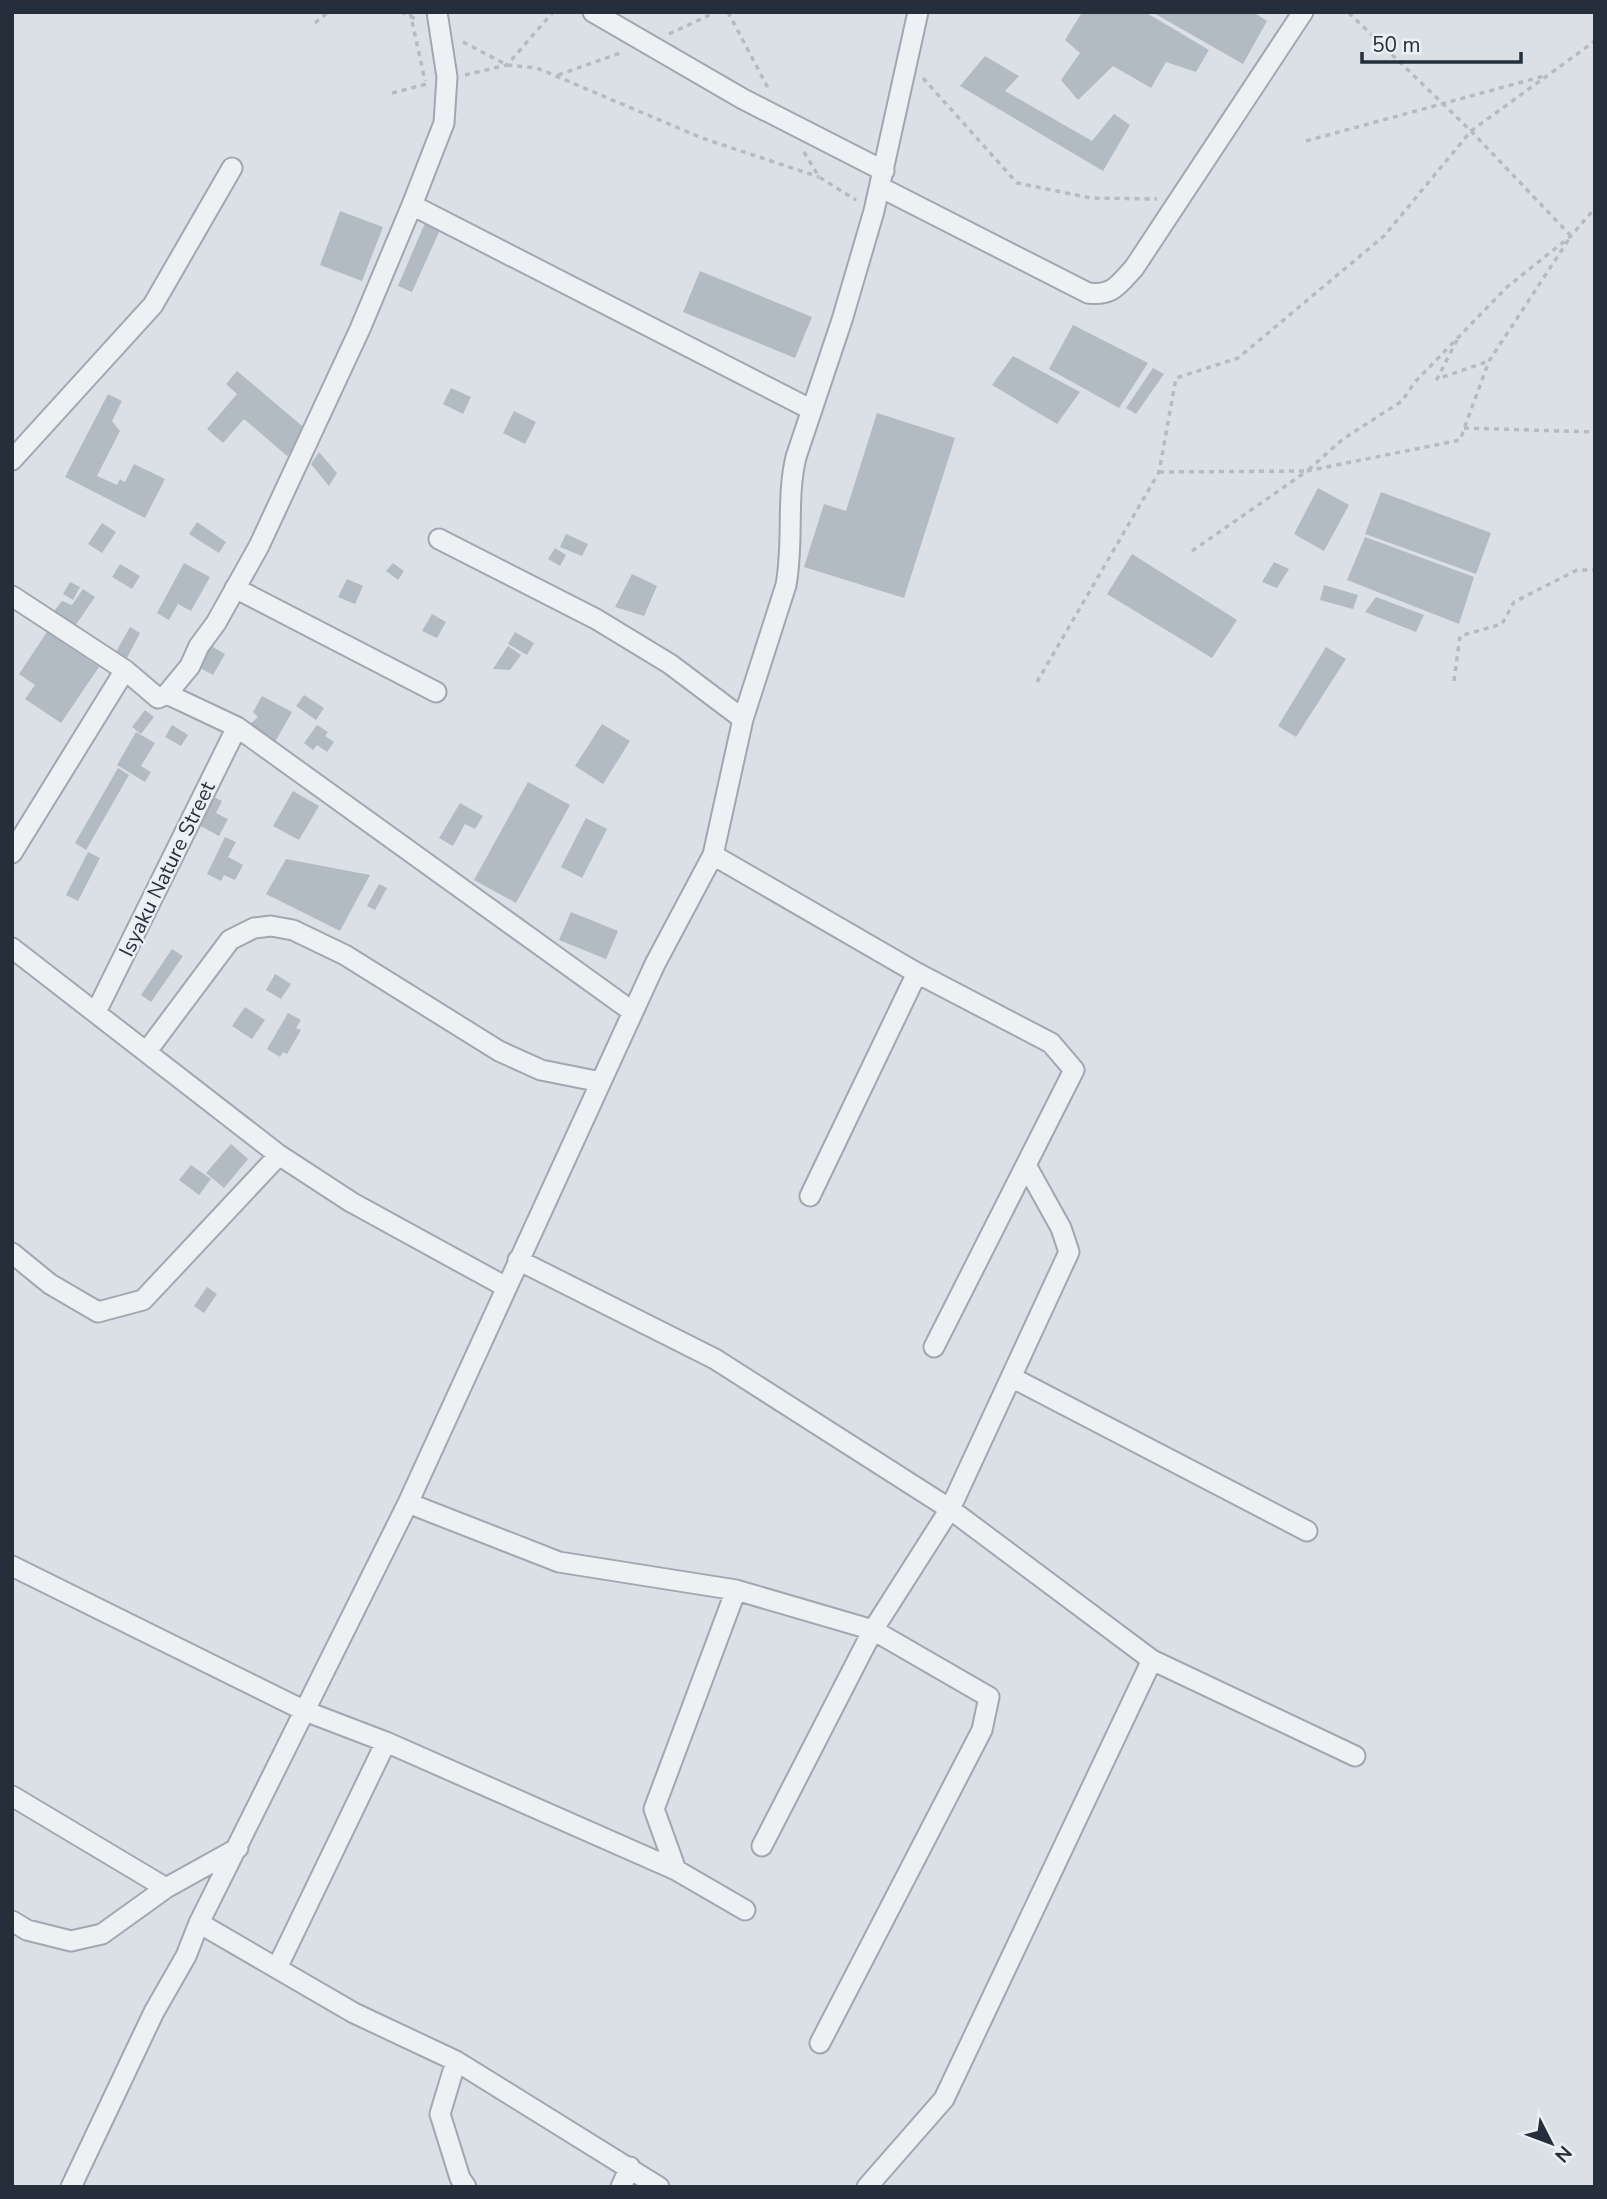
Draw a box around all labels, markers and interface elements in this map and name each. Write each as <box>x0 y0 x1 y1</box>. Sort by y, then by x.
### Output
scale bar <box>1362 21 1521 65</box>
text: 50 m <box>1372 31 1421 59</box>
street label: Isyaku Nature Street <box>112 776 222 961</box>
north arrow <box>1516 2108 1586 2178</box>
text: N <box>1548 2140 1577 2168</box>

